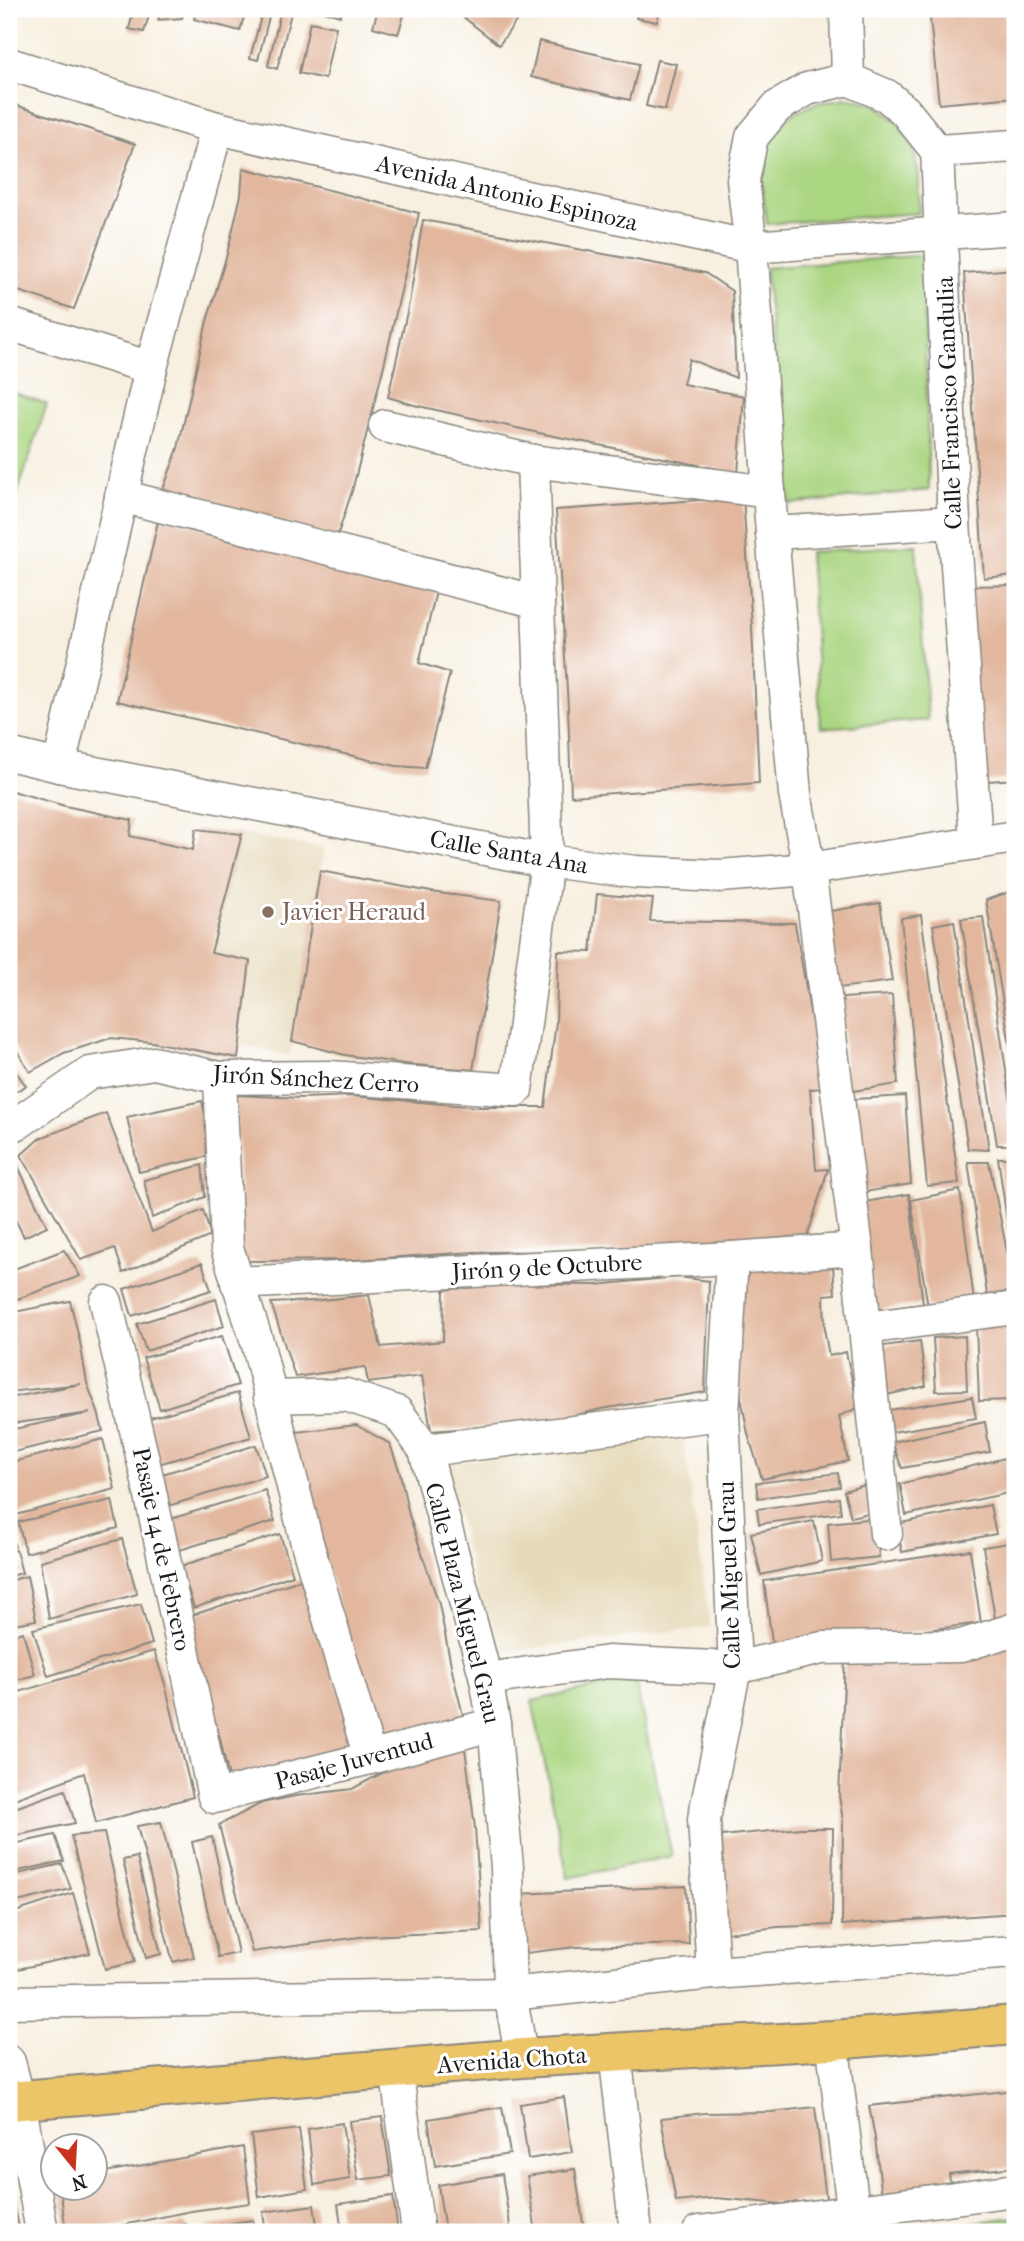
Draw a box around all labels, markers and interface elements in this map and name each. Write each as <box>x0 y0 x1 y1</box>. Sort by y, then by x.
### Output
street label: Avenida Antonio Espinoza <box>372 149 641 237</box>
street label: Calle Francisco Gandulia <box>931 275 967 530</box>
street label: Calle Santa Ana <box>428 824 591 880</box>
place label: Javier Heraud <box>280 898 427 926</box>
marker: Javier Heraud <box>260 904 276 920</box>
street label: Jirón Sánchez Cerro <box>210 1060 420 1098</box>
street label: Jirón 9 de Octubre <box>449 1248 643 1286</box>
street label: Pasaje 14 de Febrero <box>127 1445 197 1653</box>
street label: Calle Plaza Miguel Grau <box>419 1480 507 1727</box>
street label: Calle Miguel Grau <box>712 1480 746 1670</box>
street label: Pasaje Juventud <box>272 1726 437 1796</box>
street label: Avenida Chota <box>435 2041 589 2079</box>
north arrow <box>38 2132 108 2202</box>
text: N <box>68 2170 89 2195</box>

